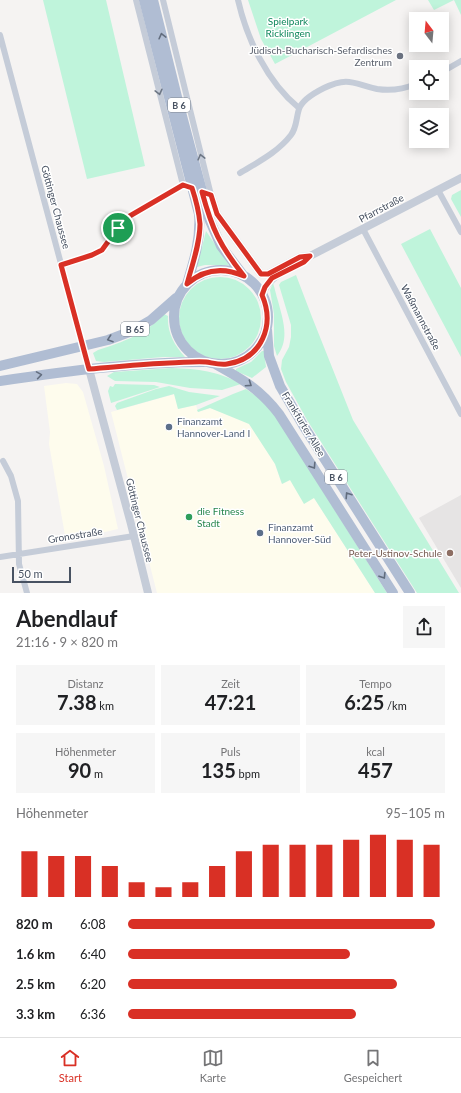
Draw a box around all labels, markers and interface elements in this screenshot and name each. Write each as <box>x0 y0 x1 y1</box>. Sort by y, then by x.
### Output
north arrow <box>409 12 449 52</box>
map controls <box>409 12 449 148</box>
park label: Spielpark Ricklingen <box>266 15 310 39</box>
one-way arrow <box>158 33 166 39</box>
place label: Jüdisch-Bucharisch-Sefardisches Zentrum <box>249 44 392 68</box>
marker: Jüdisch-Bucharisch-Sefardisches Zentrum <box>395 51 405 61</box>
button: locate <box>409 60 449 100</box>
one-way arrow <box>154 88 163 95</box>
road number: B 6 <box>168 98 190 112</box>
button: layers <box>409 108 449 148</box>
one-way arrow <box>198 154 206 161</box>
street label: Göttinger Chaussee <box>39 164 73 250</box>
street label: Pfarrstraße <box>356 191 406 225</box>
pin <box>101 211 135 245</box>
icon: arrive <box>107 217 129 239</box>
street label: Waßmannstraße <box>399 282 443 352</box>
road number: B 65 <box>121 322 149 336</box>
one-way arrow <box>107 335 114 343</box>
one-way arrow <box>35 371 42 380</box>
one-way arrow <box>245 379 252 387</box>
street label: Frankfurter Allee <box>280 389 328 459</box>
place label: Finanzamt Hannover-Land I <box>177 415 250 439</box>
marker: Finanzamt Hannover-Land I <box>164 422 174 432</box>
one-way arrow <box>309 462 316 469</box>
road number: B 6 <box>325 470 347 484</box>
street label: Göttinger Chaussee <box>124 477 156 563</box>
one-way arrow <box>345 492 353 499</box>
place label: die Fitness Stadt <box>197 505 244 529</box>
marker: die Fitness Stadt <box>184 512 194 522</box>
place label: Finanzamt Hannover-Süd <box>268 521 331 545</box>
street label: Gronostraße <box>47 525 103 545</box>
marker: Finanzamt Hannover-Süd <box>255 528 265 538</box>
place label: Peter-Ustinov-Schule <box>348 547 442 559</box>
marker: Peter-Ustinov-Schule <box>445 548 455 558</box>
scale bar <box>12 565 71 584</box>
text: 50 m <box>18 567 43 580</box>
one-way arrow <box>378 572 385 579</box>
text: Abendlauf <box>16 605 117 632</box>
button: share <box>403 606 445 648</box>
text: 21:16 · 9 × 820 m <box>16 634 118 650</box>
text: Distanz <box>67 677 104 690</box>
text: Zeit <box>221 677 240 690</box>
text: Tempo <box>359 677 392 690</box>
text: 7.38 <box>57 690 97 714</box>
text: 47:21 <box>205 690 256 714</box>
text: 6:25 <box>344 690 384 714</box>
text: km <box>97 699 114 712</box>
text: /km <box>384 699 407 712</box>
text: Höhenmeter <box>55 745 116 758</box>
text: Puls <box>220 745 241 758</box>
text: kcal <box>366 745 385 758</box>
text: 90 <box>68 758 91 782</box>
text: 135 <box>201 758 236 782</box>
text: 457 <box>358 758 393 782</box>
text: m <box>91 767 103 780</box>
text: bpm <box>236 767 260 780</box>
text: Höhenmeter <box>16 805 88 821</box>
text: 95–105 m <box>386 805 445 821</box>
text: 820 m <box>16 916 53 932</box>
text: 6:08 <box>80 916 106 932</box>
text: 1.6 km <box>16 946 55 962</box>
text: 6:40 <box>80 946 106 962</box>
text: 2.5 km <box>16 976 55 992</box>
text: 6:20 <box>80 976 106 992</box>
text: 3.3 km <box>16 1006 55 1022</box>
text: 6:36 <box>80 1006 106 1022</box>
tab: Start <box>59 1047 82 1084</box>
tab: Karte <box>200 1047 226 1084</box>
tab: Gespeichert <box>344 1047 402 1084</box>

